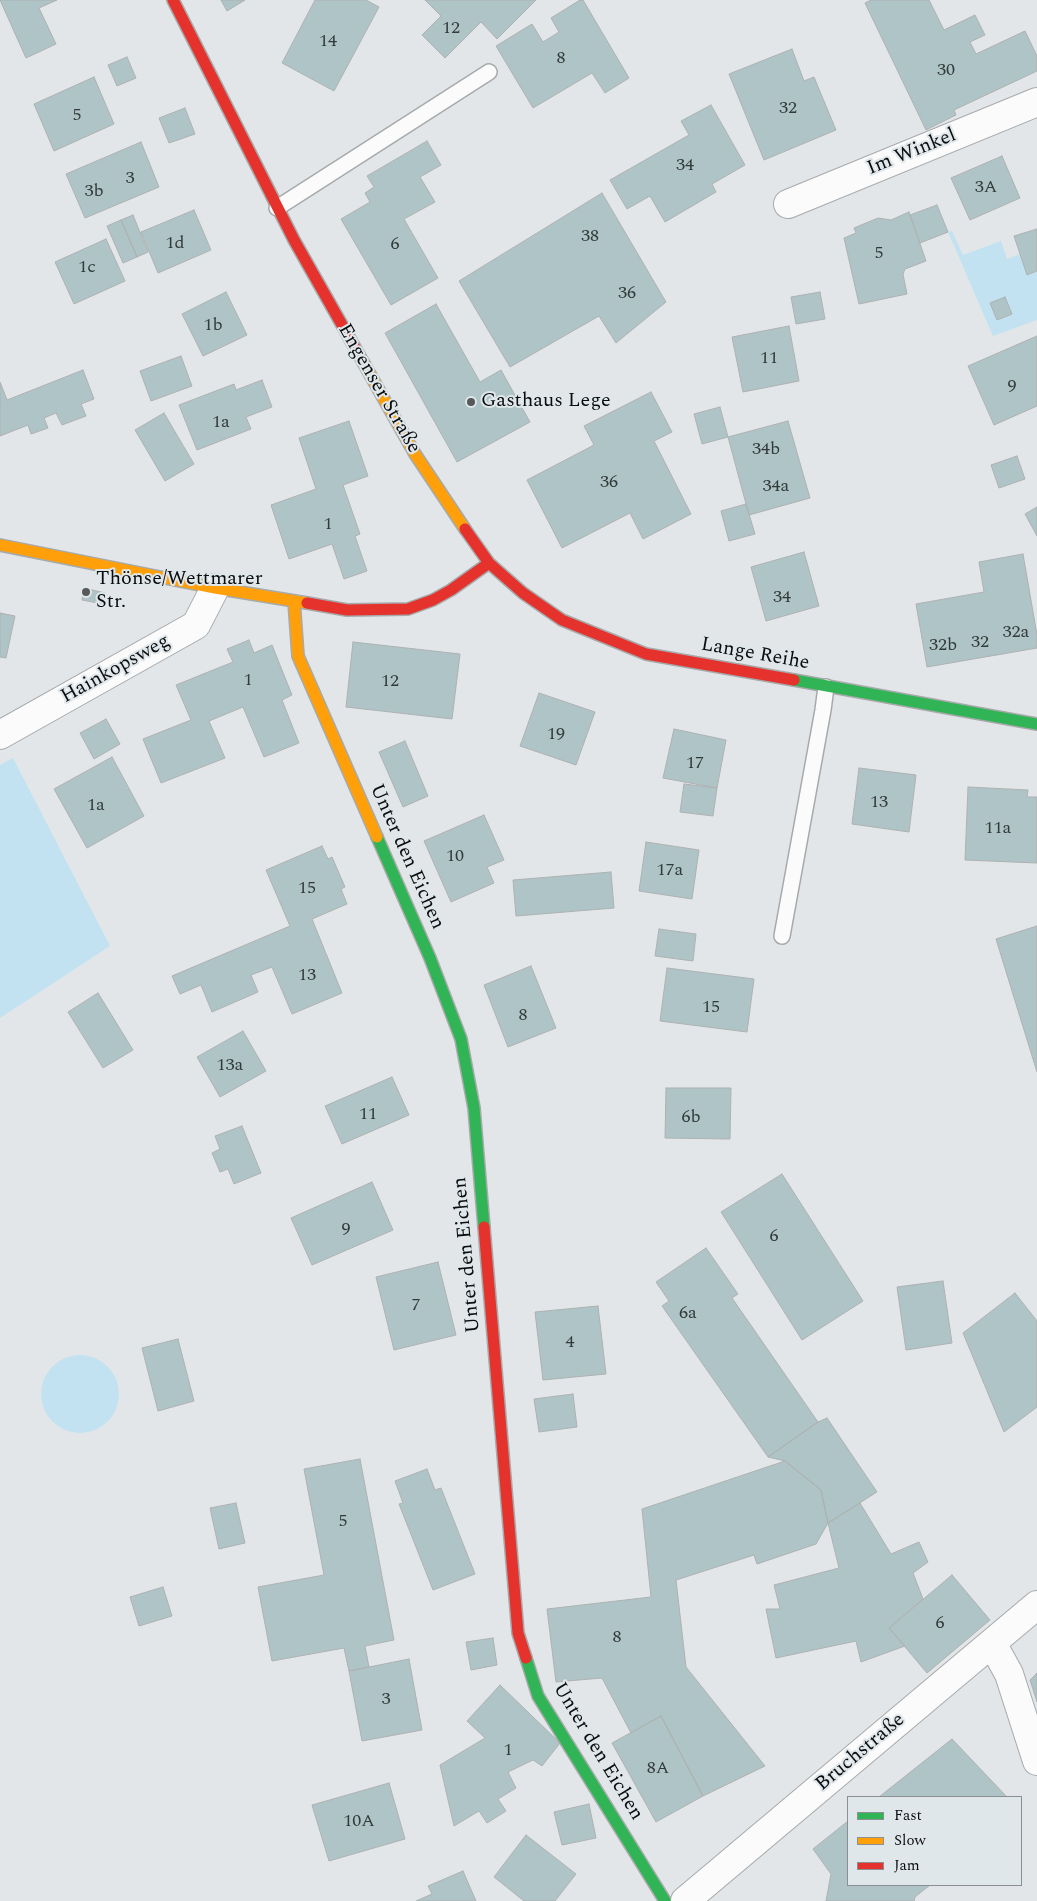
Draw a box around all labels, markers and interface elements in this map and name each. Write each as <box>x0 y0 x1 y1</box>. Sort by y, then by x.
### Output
house number: 12 <box>442 18 460 40</box>
house number: 14 <box>319 31 337 53</box>
house number: 8 <box>557 48 565 70</box>
house number: 30 <box>937 60 955 82</box>
house number: 32 <box>779 98 797 120</box>
house number: 5 <box>73 105 81 127</box>
street label: Im Winkel <box>864 124 960 182</box>
house number: 34 <box>676 155 694 177</box>
house number: 3 <box>126 168 134 190</box>
house number: 3A <box>975 177 997 199</box>
house number: 3b <box>84 181 104 203</box>
house number: 38 <box>581 226 599 248</box>
house number: 1d <box>165 233 185 255</box>
house number: 6 <box>391 234 399 256</box>
house number: 5 <box>875 243 883 265</box>
house number: 1c <box>78 257 96 279</box>
house number: 36 <box>618 283 636 305</box>
house number: 1b <box>203 315 223 337</box>
street label: Engenser Straße <box>331 320 425 458</box>
house number: 11 <box>760 348 778 370</box>
house number: 9 <box>1008 376 1016 398</box>
place label: Gasthaus Lege <box>481 390 611 414</box>
marker: Gasthaus Lege <box>465 396 477 408</box>
house number: 1a <box>212 412 230 434</box>
house number: 34b <box>752 439 780 461</box>
house number: 36 <box>600 472 618 494</box>
house number: 34a <box>763 476 789 498</box>
house number: 1 <box>324 514 332 536</box>
place label: Thönse/Wettmarer Str. <box>96 568 263 615</box>
marker: Thönse/Wettmarer Str. <box>80 586 92 598</box>
house number: 34 <box>773 587 791 609</box>
house number: 32a <box>1003 622 1029 644</box>
street label: Hainkopsweg <box>57 630 175 710</box>
house number: 32 <box>971 632 989 654</box>
street label: Lange Reihe <box>699 634 811 676</box>
house number: 32b <box>929 635 957 657</box>
house number: 1 <box>244 670 252 692</box>
house number: 12 <box>381 671 399 693</box>
house number: 19 <box>547 724 565 746</box>
house number: 17 <box>686 753 704 775</box>
street label: Unter den Eichen <box>363 781 449 933</box>
house number: 13 <box>870 792 888 814</box>
house number: 1a <box>87 795 105 817</box>
house number: 11a <box>985 818 1011 840</box>
house number: 10 <box>446 846 464 868</box>
house number: 17a <box>657 860 683 882</box>
house number: 15 <box>298 878 316 900</box>
house number: 13 <box>298 965 316 987</box>
house number: 15 <box>702 997 720 1019</box>
house number: 8 <box>519 1005 527 1027</box>
house number: 13a <box>217 1055 243 1077</box>
house number: 11 <box>359 1104 377 1126</box>
house number: 6b <box>681 1107 701 1129</box>
street label: Unter den Eichen <box>449 1176 487 1334</box>
house number: 9 <box>342 1219 350 1241</box>
house number: 6 <box>770 1226 778 1248</box>
house number: 7 <box>412 1295 420 1317</box>
house number: 6a <box>679 1303 697 1325</box>
house number: 4 <box>566 1332 574 1354</box>
house number: 5 <box>339 1511 347 1533</box>
house number: 6 <box>936 1613 944 1635</box>
house number: 8 <box>613 1627 621 1649</box>
street label: Unter den Eichen <box>546 1679 648 1825</box>
house number: 3 <box>382 1689 390 1711</box>
street label: Bruchstraße <box>812 1709 910 1797</box>
house number: 1 <box>504 1740 512 1762</box>
house number: 8A <box>647 1758 669 1780</box>
legend <box>847 1796 1022 1886</box>
text: Fast <box>894 1804 922 1827</box>
house number: 10A <box>343 1811 375 1833</box>
text: Slow <box>894 1829 926 1852</box>
text: Jam <box>894 1854 920 1877</box>

